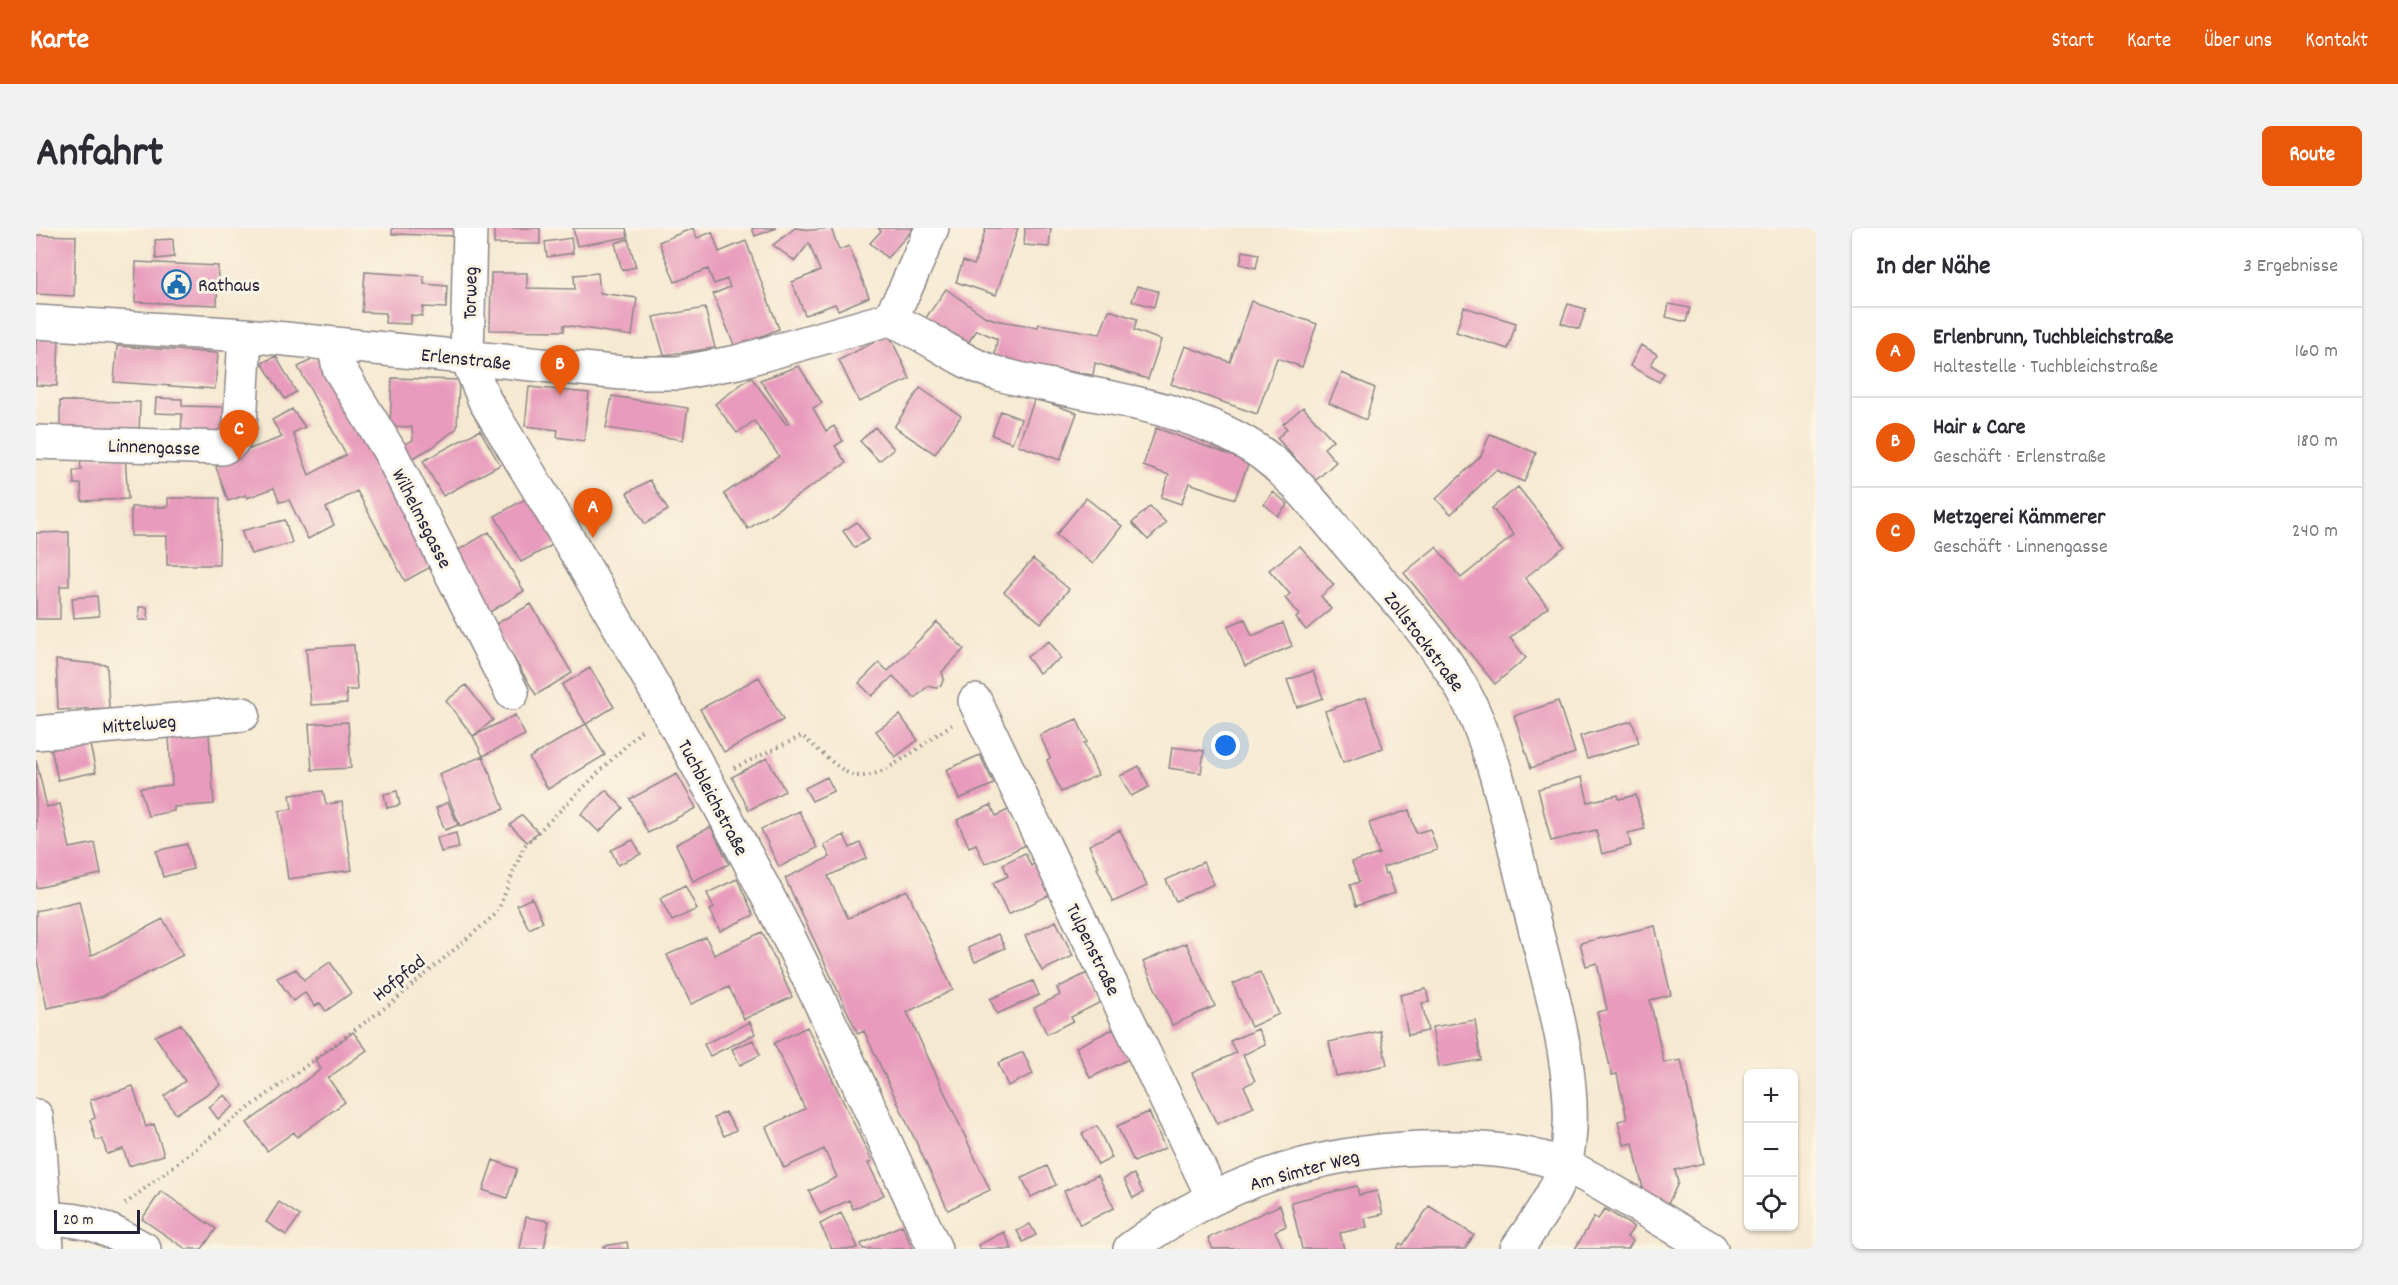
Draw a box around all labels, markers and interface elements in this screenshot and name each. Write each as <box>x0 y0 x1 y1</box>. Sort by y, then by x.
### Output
text: Karte <box>30 22 89 62</box>
text: Start <box>2052 27 2094 57</box>
text: Karte <box>2127 27 2171 57</box>
text: Über uns <box>2204 27 2272 57</box>
text: Kontakt <box>2305 27 2368 57</box>
text: Anfahrt <box>36 126 163 186</box>
button: Route <box>2262 126 2362 186</box>
text: In der Nähe <box>1876 249 1990 286</box>
text: 3 Ergebnisse <box>2243 253 2338 281</box>
street label: Torweg <box>458 266 486 320</box>
public building icon: Rathaus <box>161 268 193 300</box>
place label: Rathaus <box>198 273 260 301</box>
text: Erlenbrunn, Tuchbleichstraße <box>1933 323 2174 354</box>
text: A <box>1890 338 1901 366</box>
text: 160 m <box>2295 338 2338 366</box>
street label: Erlenstraße <box>419 342 512 380</box>
pin: B <box>540 346 580 395</box>
text: Haltestelle · Tuchbleichstraße <box>1933 354 2158 382</box>
pin: C <box>220 410 258 460</box>
text: Hair & Care <box>1933 413 2026 444</box>
text: B <box>1891 428 1900 456</box>
text: 180 m <box>2296 428 2338 456</box>
street label: Linnengasse <box>107 433 201 465</box>
text: Geschäft · Erlenstraße <box>1933 444 2106 472</box>
street label: Wilhelmsgasse <box>383 465 458 574</box>
pin: A <box>574 488 612 538</box>
text: Metzgerei Kämmerer <box>1933 503 2105 534</box>
text: C <box>1891 518 1900 546</box>
text: 240 m <box>2292 518 2338 546</box>
text: Geschäft · Linnengasse <box>1933 534 2108 562</box>
street label: Zollstockstraße <box>1376 587 1470 699</box>
street label: Mittelweg <box>101 709 177 743</box>
your location <box>1211 731 1240 760</box>
street label: Tuchbleichstraße <box>669 735 754 862</box>
street label: Tulpenstraße <box>1057 899 1126 1001</box>
street label: Hofpfad <box>367 949 432 1009</box>
map controls <box>1744 1069 1798 1231</box>
button: + <box>1744 1069 1798 1123</box>
button: − <box>1744 1123 1798 1177</box>
street label: Am Simter Weg <box>1247 1144 1363 1200</box>
button: locate <box>1744 1177 1798 1231</box>
scale bar <box>54 1207 140 1234</box>
text: 20 m <box>63 1209 93 1232</box>

